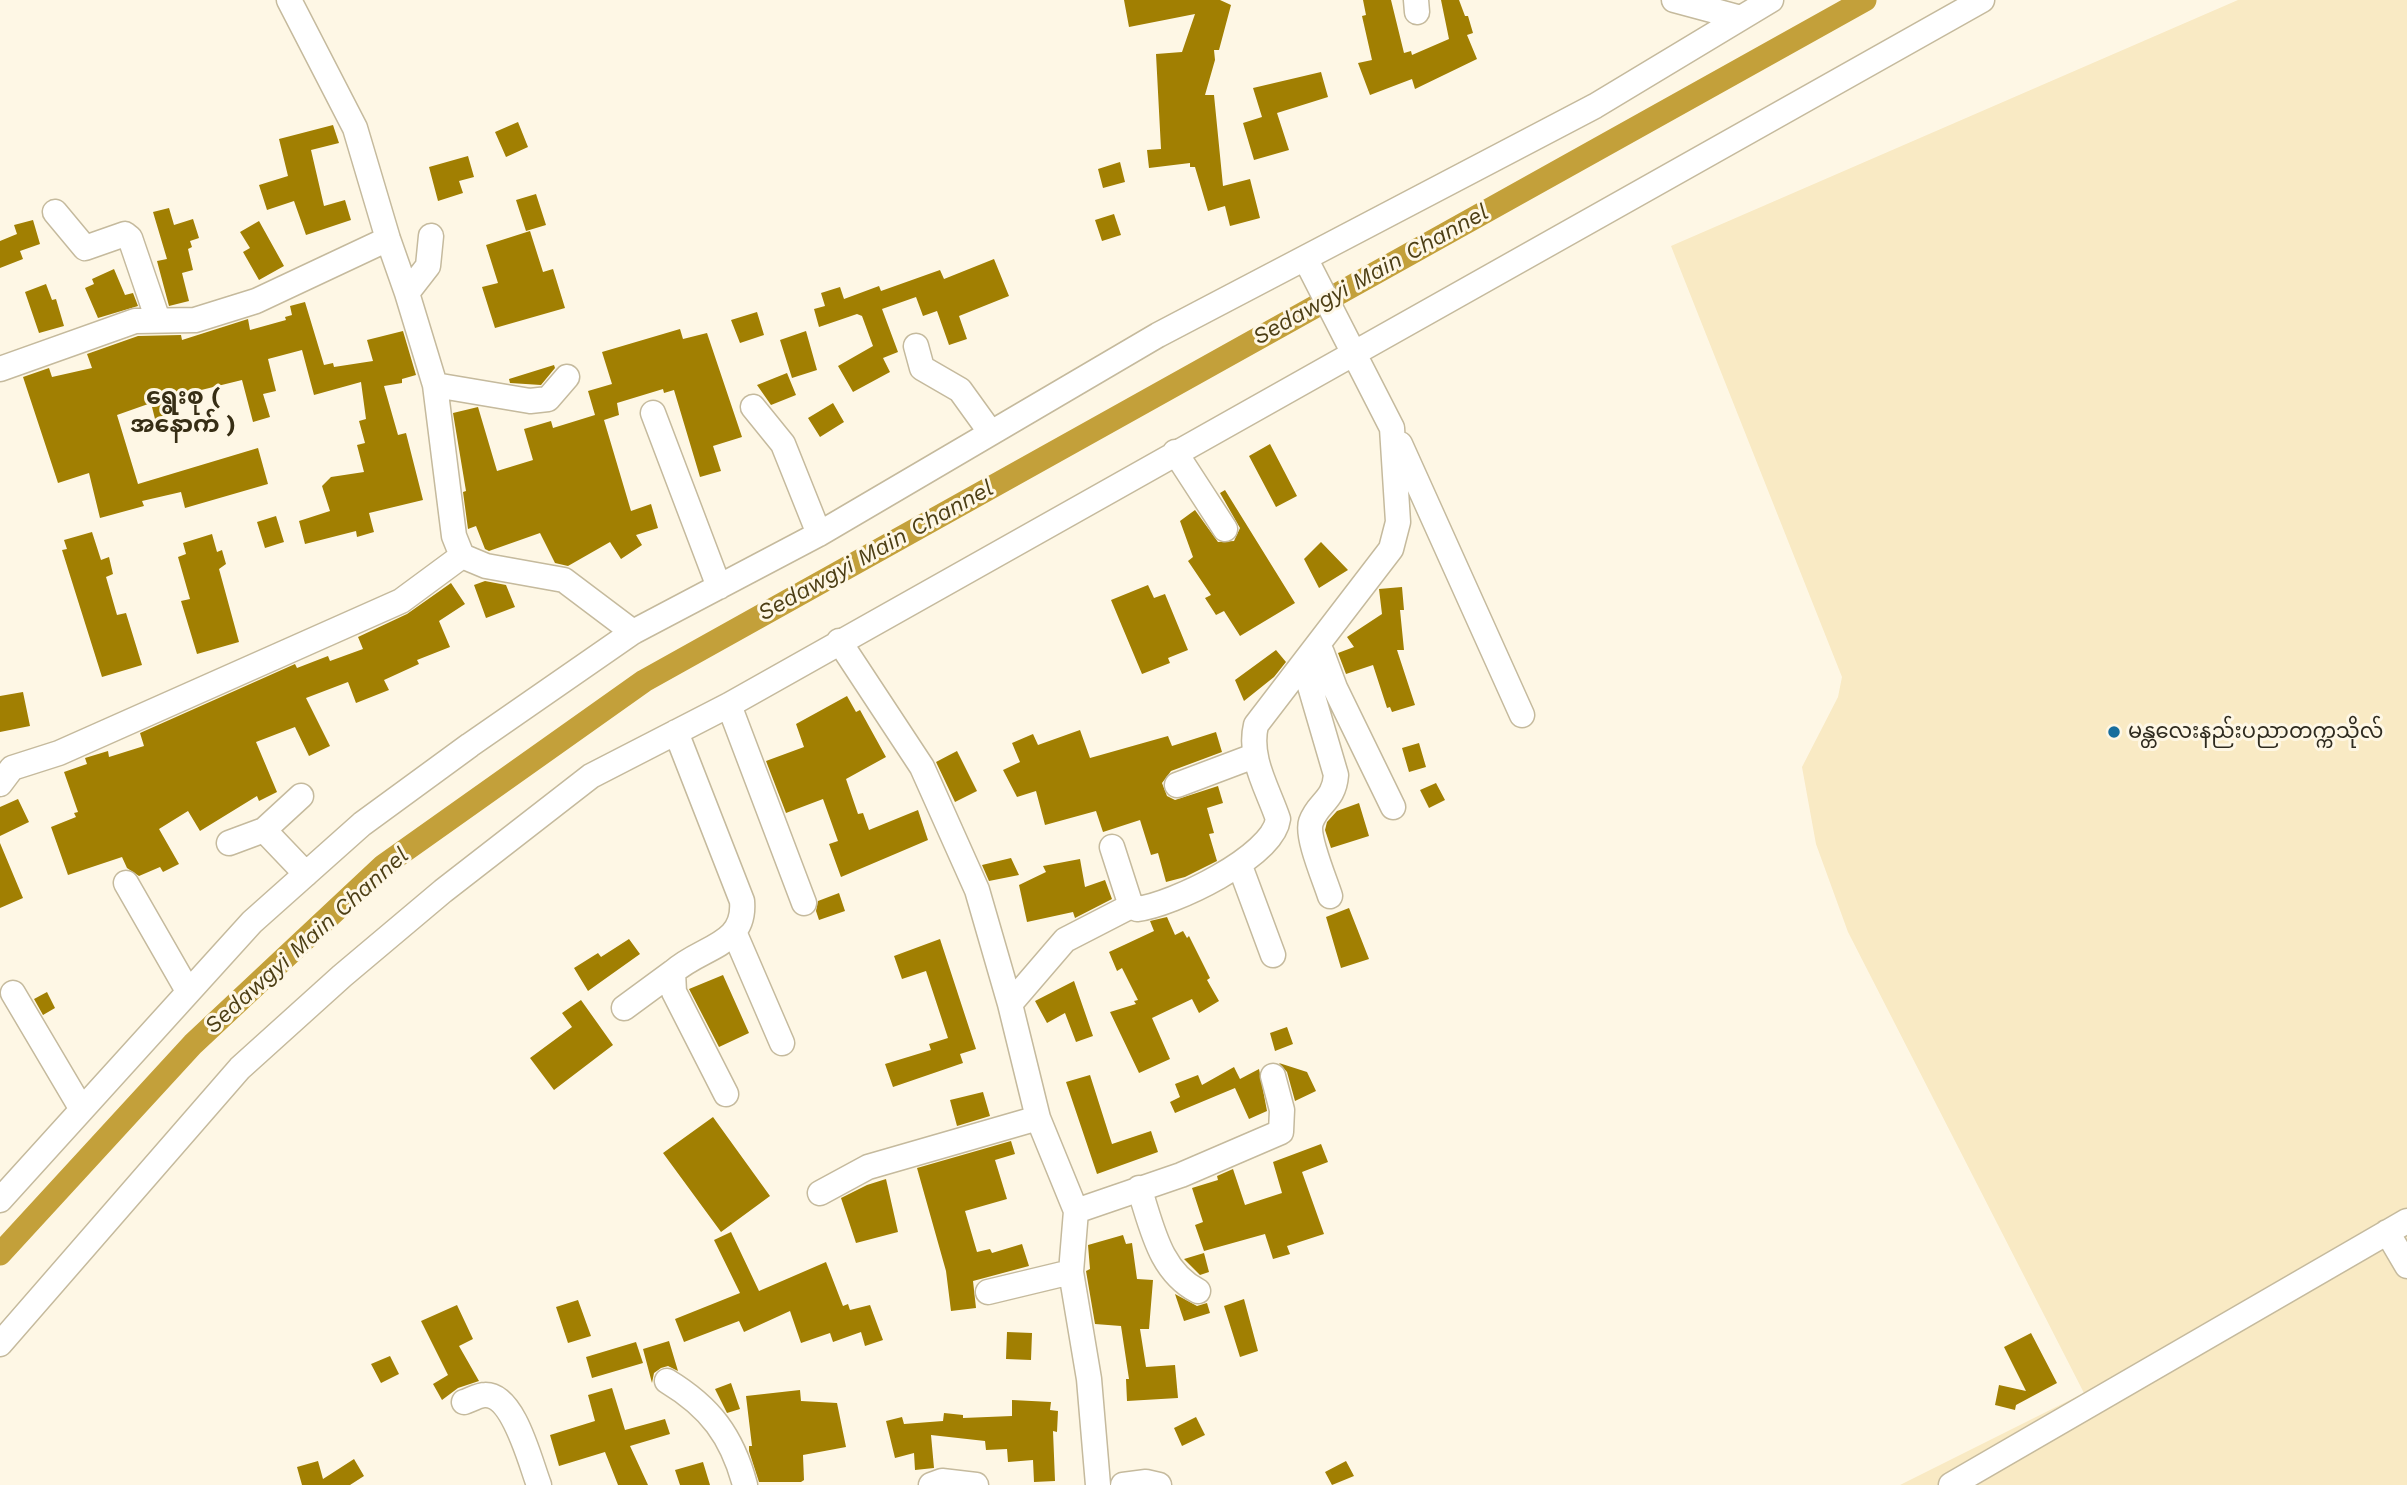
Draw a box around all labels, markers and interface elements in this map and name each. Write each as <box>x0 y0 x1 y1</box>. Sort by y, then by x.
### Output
water label: Sedawgyi Main Channel <box>1248 199 1494 351</box>
district label: ရွေးစု ( အနောက် ) <box>130 383 236 439</box>
water label: Sedawgyi Main Channel <box>753 475 999 627</box>
place label: မန္တလေးနည်းပညာတက္ကသိုလ် <box>2128 719 2383 745</box>
marker: မန္တလေးနည်းပညာတက္ကသိုလ် <box>2106 724 2122 740</box>
water label: Sedawgyi Main Channel <box>199 842 415 1040</box>

